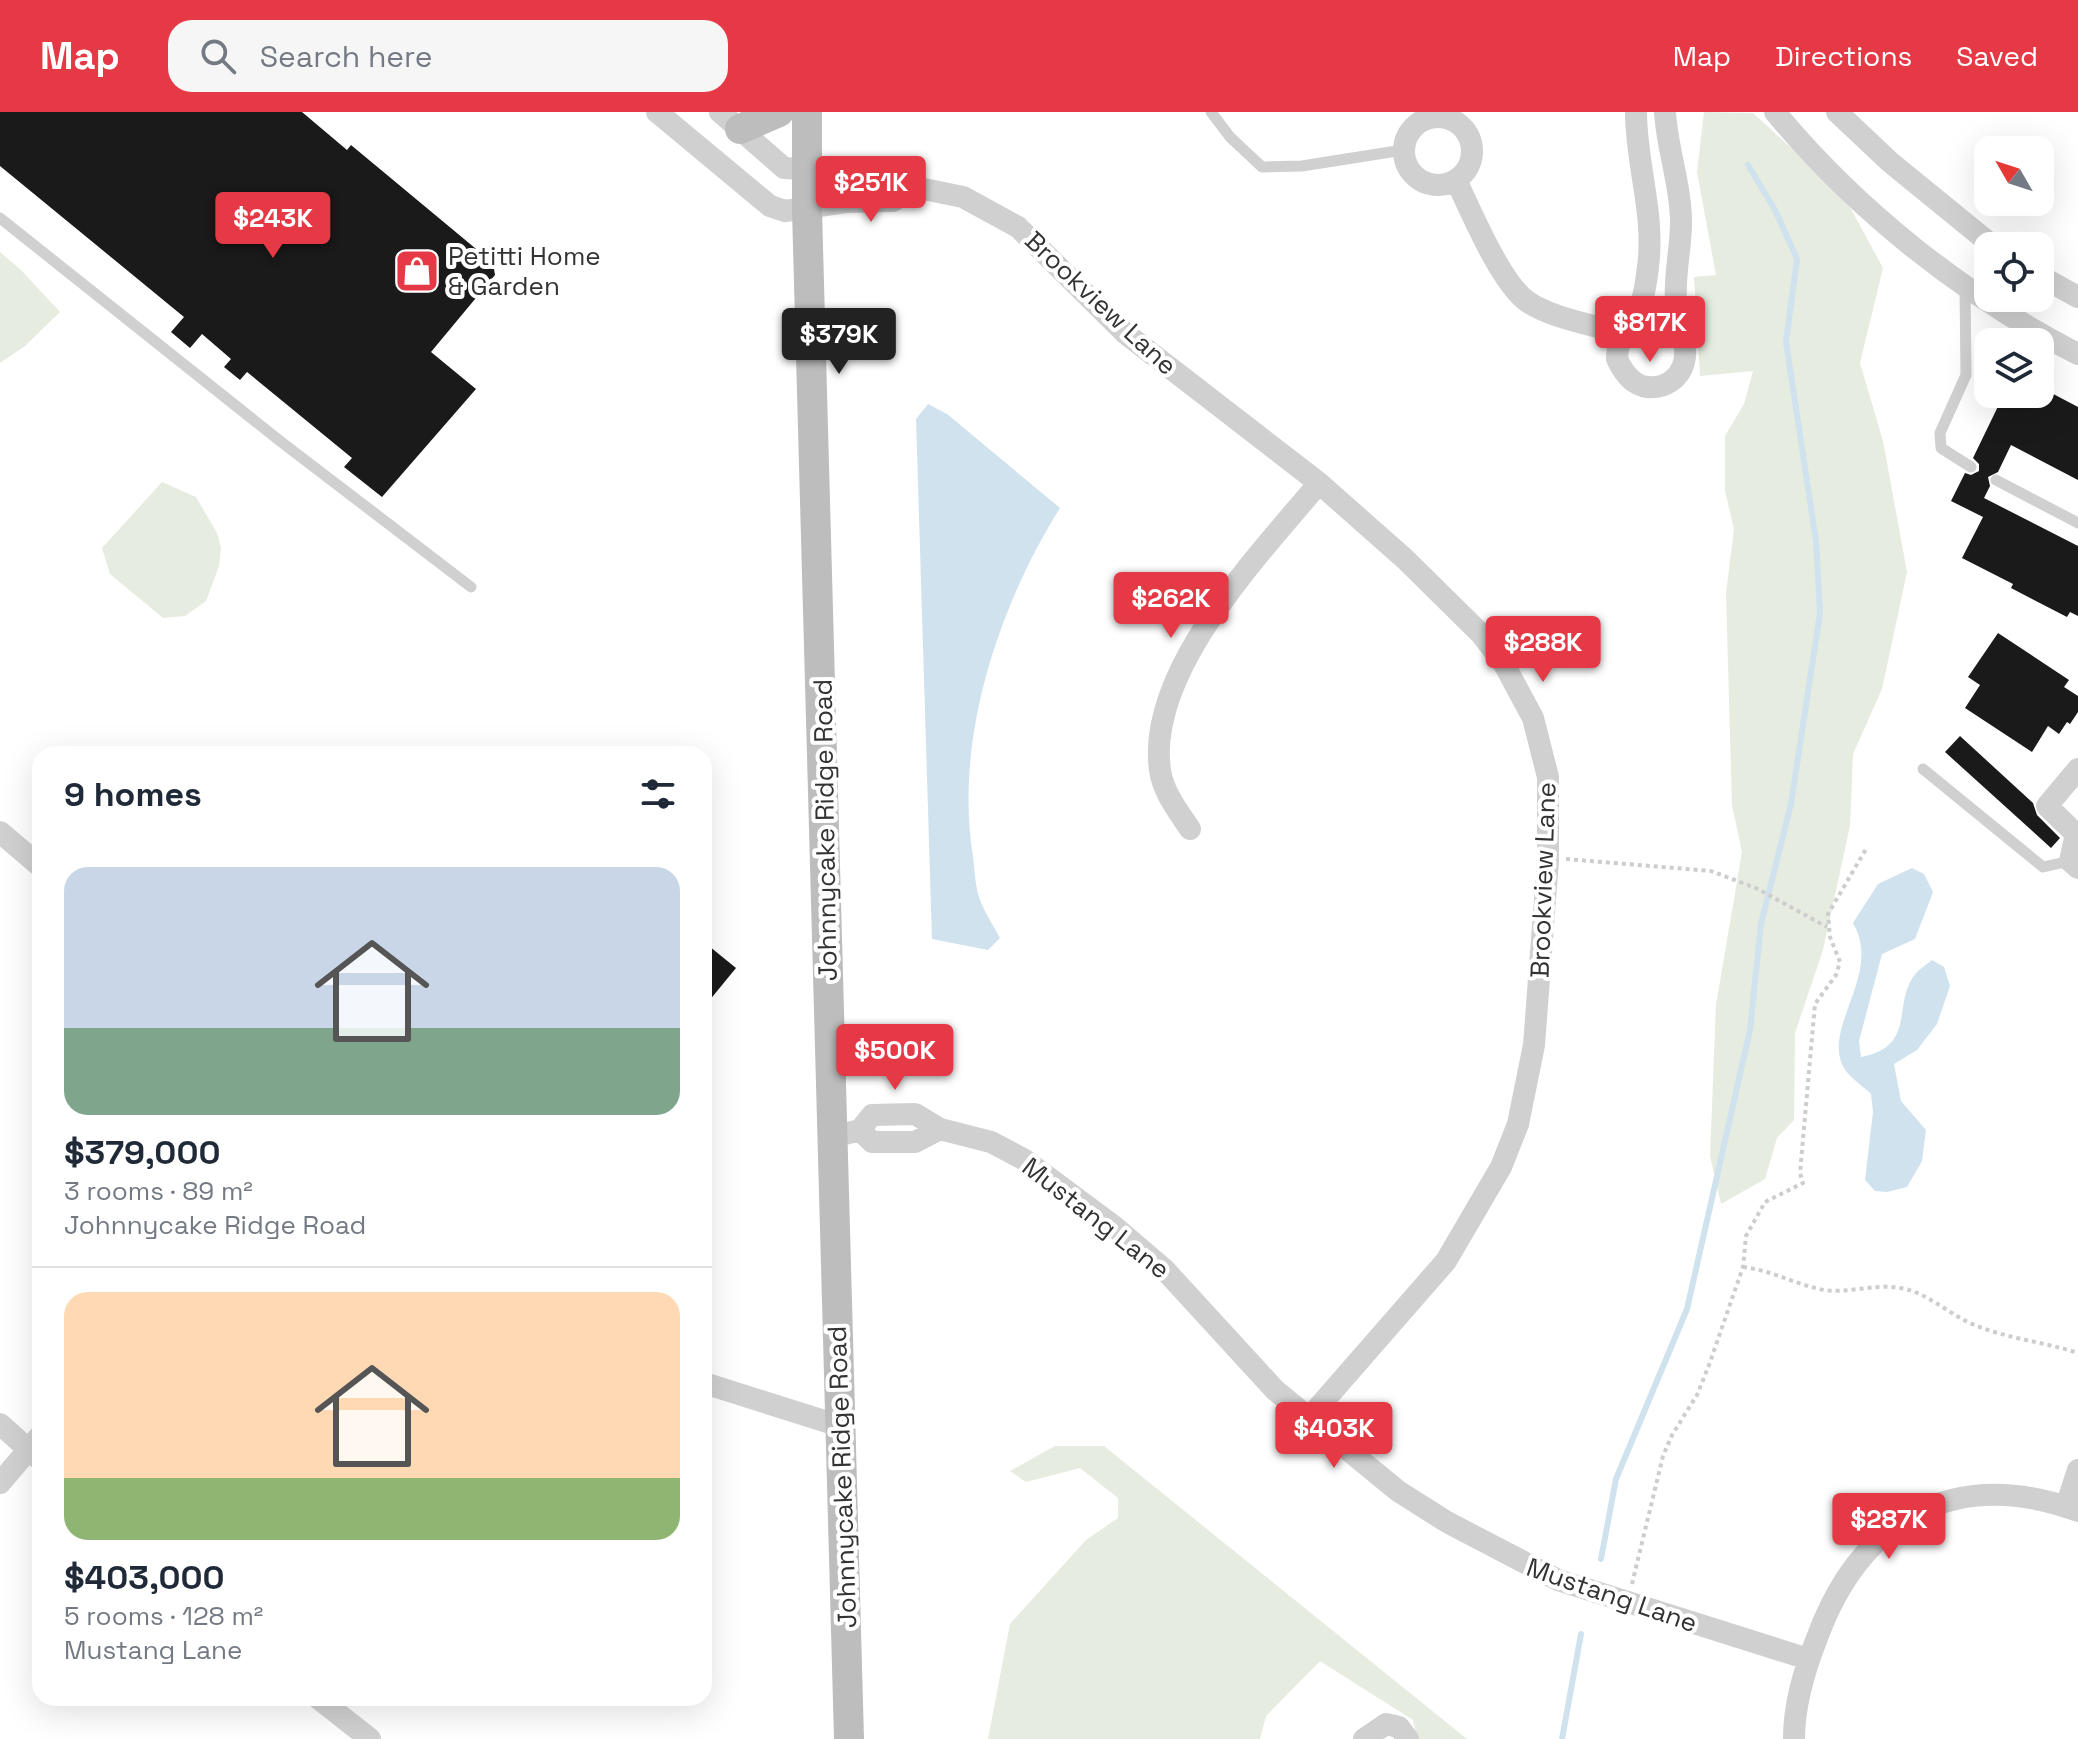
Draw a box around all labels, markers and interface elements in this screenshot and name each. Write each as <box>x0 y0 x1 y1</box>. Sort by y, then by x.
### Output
search box <box>168 20 728 92</box>
text: Map <box>40 32 120 80</box>
icon: search <box>196 34 240 78</box>
text: Search here <box>260 37 433 76</box>
text: Map <box>1673 38 1731 74</box>
text: Directions <box>1775 38 1912 74</box>
text: Saved <box>1956 38 2038 74</box>
north arrow <box>1974 136 2054 216</box>
map controls <box>1974 136 2054 408</box>
pin: $251K <box>815 156 927 224</box>
text: $251K <box>834 165 908 199</box>
pin: $243K <box>217 192 329 260</box>
text: $243K <box>233 201 313 235</box>
street label: Brookview Lane <box>1018 224 1184 382</box>
button: locate <box>1974 232 2054 312</box>
place label: Petitti Home & Garden <box>448 239 601 303</box>
shop icon: Petitti Home & Garden <box>393 247 441 295</box>
pin: $817K <box>1594 296 1706 364</box>
text: $817K <box>1613 305 1687 339</box>
pin: $379K <box>783 308 895 376</box>
text: $379K <box>800 317 878 351</box>
button: layers <box>1974 328 2054 408</box>
pin: $262K <box>1115 572 1227 640</box>
text: $262K <box>1132 581 1210 615</box>
pin: $288K <box>1487 616 1599 684</box>
text: $288K <box>1504 625 1582 659</box>
street label: Johnnycake Ridge Road <box>805 679 845 981</box>
icon: filters <box>636 772 680 816</box>
text: 9 homes <box>64 773 202 816</box>
street label: Brookview Lane <box>1523 781 1563 979</box>
icon: home <box>300 919 444 1063</box>
pin: $500K <box>839 1024 951 1092</box>
text: $500K <box>854 1033 936 1067</box>
text: $379,000 <box>64 1131 220 1174</box>
street label: Mustang Lane <box>1015 1150 1177 1286</box>
text: 3 rooms · 89 m² <box>64 1174 253 1208</box>
text: Johnnycake Ridge Road <box>64 1208 366 1242</box>
street label: Johnnycake Ridge Road <box>820 1325 864 1629</box>
icon: home <box>300 1344 444 1488</box>
pin: $403K <box>1278 1402 1390 1470</box>
text: $403K <box>1293 1411 1375 1445</box>
pin: $287K <box>1833 1493 1945 1561</box>
text: $287K <box>1850 1502 1928 1536</box>
street label: Mustang Lane <box>1522 1550 1702 1640</box>
text: $403,000 <box>64 1556 225 1599</box>
text: 5 rooms · 128 m² <box>64 1599 263 1633</box>
text: Mustang Lane <box>64 1633 242 1667</box>

